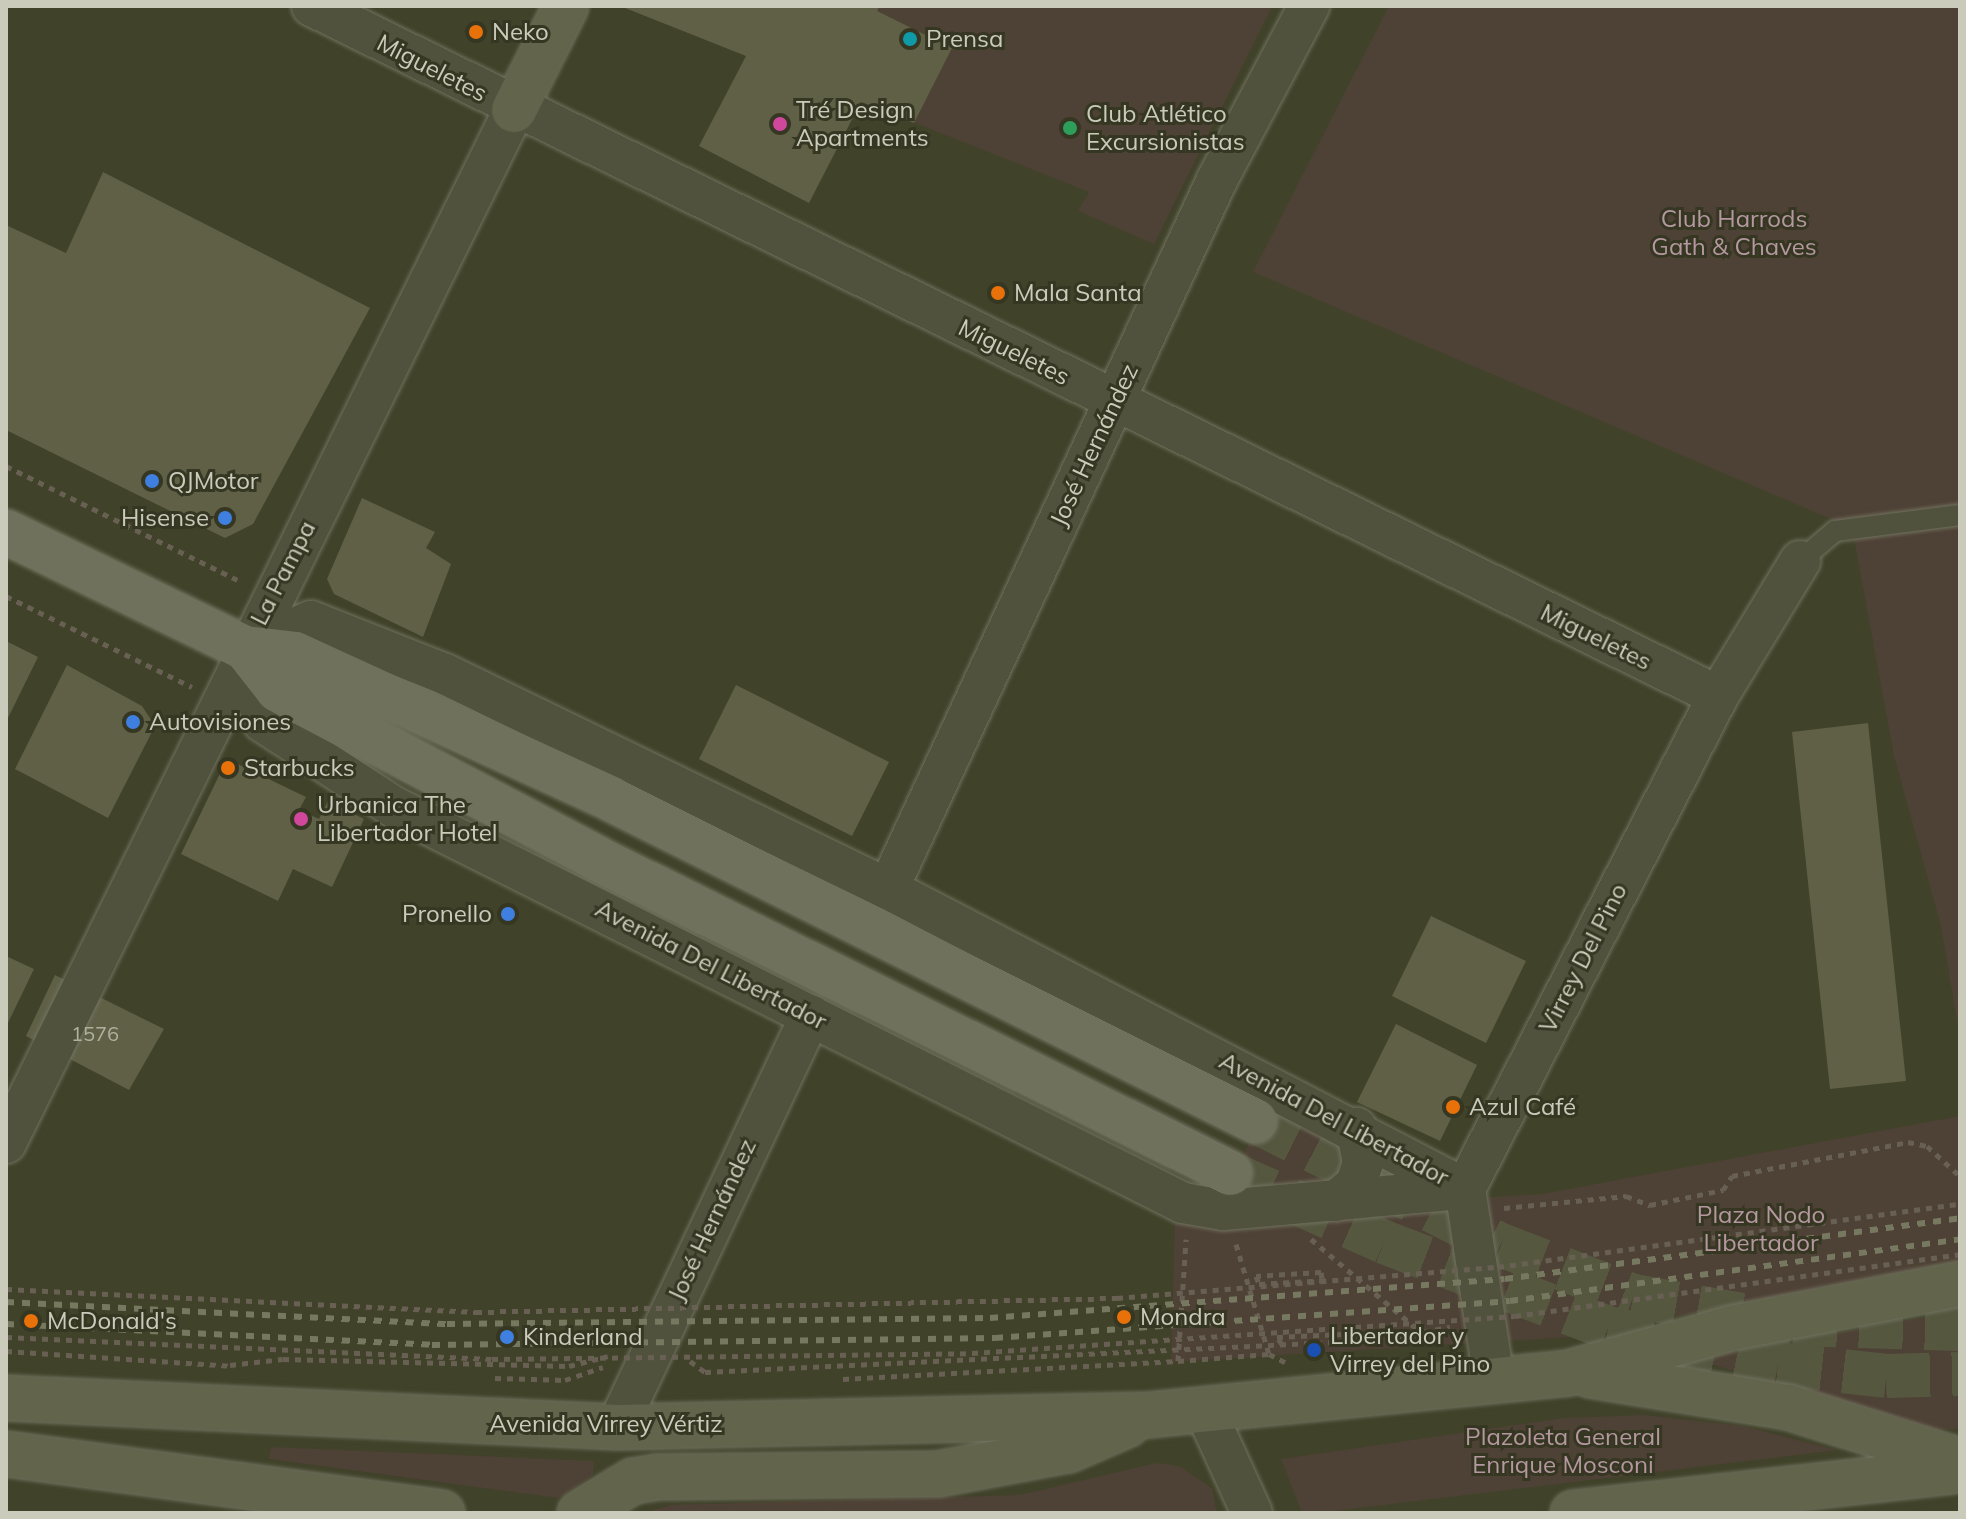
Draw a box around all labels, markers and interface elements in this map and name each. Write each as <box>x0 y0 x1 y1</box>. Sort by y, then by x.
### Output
place label: Neko <box>492 18 549 46</box>
marker: Neko <box>467 23 485 41</box>
place label: Prensa <box>926 25 1003 53</box>
street label: Migueletes <box>372 28 492 108</box>
marker: Prensa <box>901 30 919 48</box>
place label: Tré Design Apartments <box>796 96 929 152</box>
place label: Club Atlético Excursionistas <box>1086 100 1245 156</box>
marker: Tré Design Apartments <box>771 115 789 133</box>
marker: Club Atlético Excursionistas <box>1061 119 1079 137</box>
park label: Club Harrods Gath & Chaves <box>1651 205 1817 261</box>
place label: Mala Santa <box>1014 279 1142 307</box>
marker: Mala Santa <box>989 284 1007 302</box>
street label: Migueletes <box>954 313 1074 391</box>
street label: José Hernández <box>1044 359 1144 531</box>
place label: QJMotor <box>168 467 259 495</box>
marker: QJMotor <box>143 472 161 490</box>
place label: Hisense <box>121 504 209 532</box>
marker: Hisense <box>216 509 234 527</box>
street label: La Pampa <box>245 516 321 630</box>
street label: Migueletes <box>1536 598 1656 676</box>
place label: Autovisiones <box>149 708 291 736</box>
marker: Autovisiones <box>124 713 142 731</box>
place label: Starbucks <box>244 754 355 782</box>
marker: Starbucks <box>219 759 237 777</box>
place label: Urbanica The Libertador Hotel <box>317 791 497 847</box>
marker: Urbanica The Libertador Hotel <box>292 810 310 828</box>
street label: Virrey Del Pino <box>1533 879 1633 1037</box>
street label: Avenida Del Libertador <box>591 894 831 1036</box>
place label: Pronello <box>402 900 492 928</box>
marker: Pronello <box>499 905 517 923</box>
house number: 1576 <box>71 1021 119 1045</box>
street label: Avenida Del Libertador <box>1214 1046 1454 1192</box>
place label: Azul Café <box>1469 1093 1576 1121</box>
marker: Azul Café <box>1444 1098 1462 1116</box>
street label: José Hernández <box>662 1134 762 1306</box>
park label: Plaza Nodo Libertador <box>1697 1201 1825 1257</box>
place label: Mondra <box>1140 1303 1226 1331</box>
place label: McDonald's <box>47 1307 177 1335</box>
marker: Mondra <box>1115 1308 1133 1326</box>
marker: McDonald's <box>22 1312 40 1330</box>
place label: Libertador y Virrey del Pino <box>1330 1322 1490 1378</box>
place label: Kinderland <box>523 1323 643 1351</box>
marker: Kinderland <box>498 1328 516 1346</box>
marker: Libertador y Virrey del Pino <box>1305 1341 1323 1359</box>
street label: Avenida Virrey Vértiz <box>489 1410 723 1438</box>
park label: Plazoleta General Enrique Mosconi <box>1465 1423 1661 1479</box>

